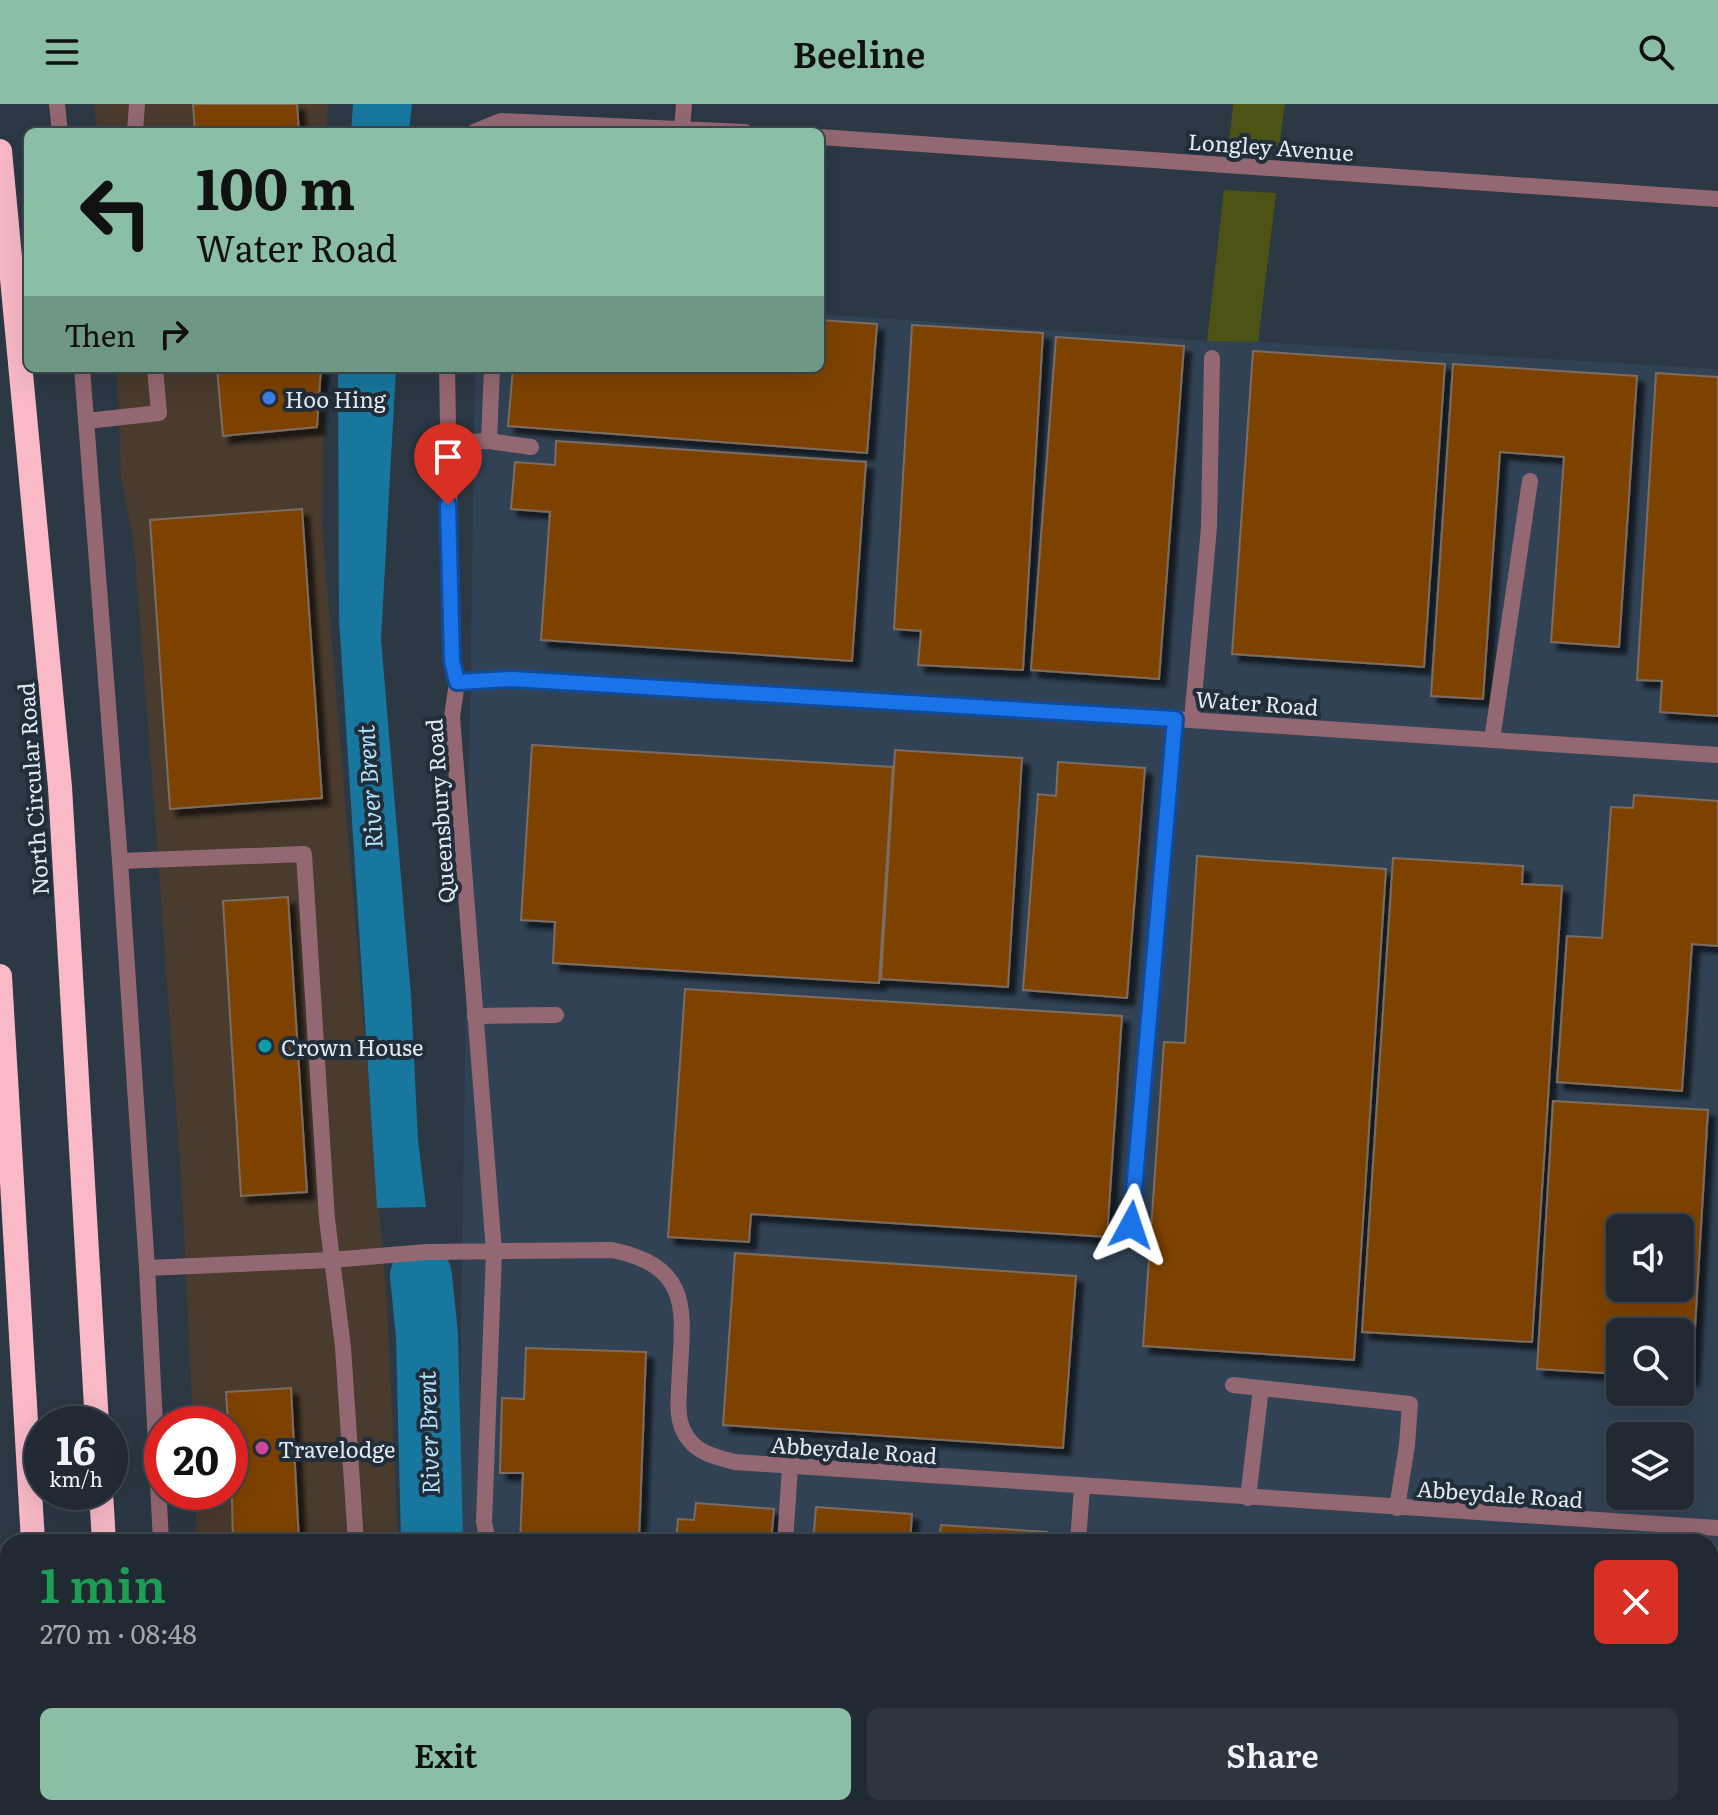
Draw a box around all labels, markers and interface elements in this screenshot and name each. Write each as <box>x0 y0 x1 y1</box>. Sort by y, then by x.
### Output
text: Beeline <box>793 26 925 79</box>
icon: menu <box>40 30 84 74</box>
icon: search <box>1634 30 1678 74</box>
street label: Longley Avenue <box>1187 124 1355 168</box>
text: 100 m <box>196 144 355 227</box>
icon: left <box>64 160 168 264</box>
text: Water Road <box>196 220 397 273</box>
text: Then <box>64 312 136 356</box>
icon: right <box>152 312 196 356</box>
place label: Hoo Hing <box>285 382 387 415</box>
marker: Hoo Hing <box>260 389 278 407</box>
pin <box>414 423 482 505</box>
icon: arrive <box>426 435 470 479</box>
street label: Water Road <box>1194 681 1320 723</box>
street label: North Circular Road <box>8 682 56 896</box>
street label: Queensbury Road <box>416 717 462 905</box>
water label: River Brent <box>346 724 390 850</box>
place label: Crown House <box>281 1030 423 1063</box>
marker: Crown House <box>256 1037 274 1055</box>
position arrow <box>1089 1183 1173 1267</box>
map controls <box>1606 1214 1694 1510</box>
button: sound <box>1606 1214 1694 1302</box>
button: search <box>1606 1318 1694 1406</box>
water label: River Brent <box>407 1370 447 1496</box>
speed limit sign: 20 <box>144 1406 248 1510</box>
text: 16 <box>56 1418 96 1477</box>
button: layers <box>1606 1422 1694 1510</box>
street label: Abbeydale Road <box>770 1427 938 1471</box>
place label: Travelodge <box>278 1432 395 1465</box>
marker: Travelodge <box>253 1439 271 1457</box>
text: km/h <box>49 1463 103 1493</box>
street label: Abbeydale Road <box>1416 1471 1584 1515</box>
text: 1 min <box>40 1547 166 1618</box>
button: close <box>1594 1560 1678 1644</box>
text: 270 m · 08:48 <box>40 1613 197 1652</box>
button: Exit <box>40 1708 851 1800</box>
button: Share <box>867 1708 1678 1800</box>

